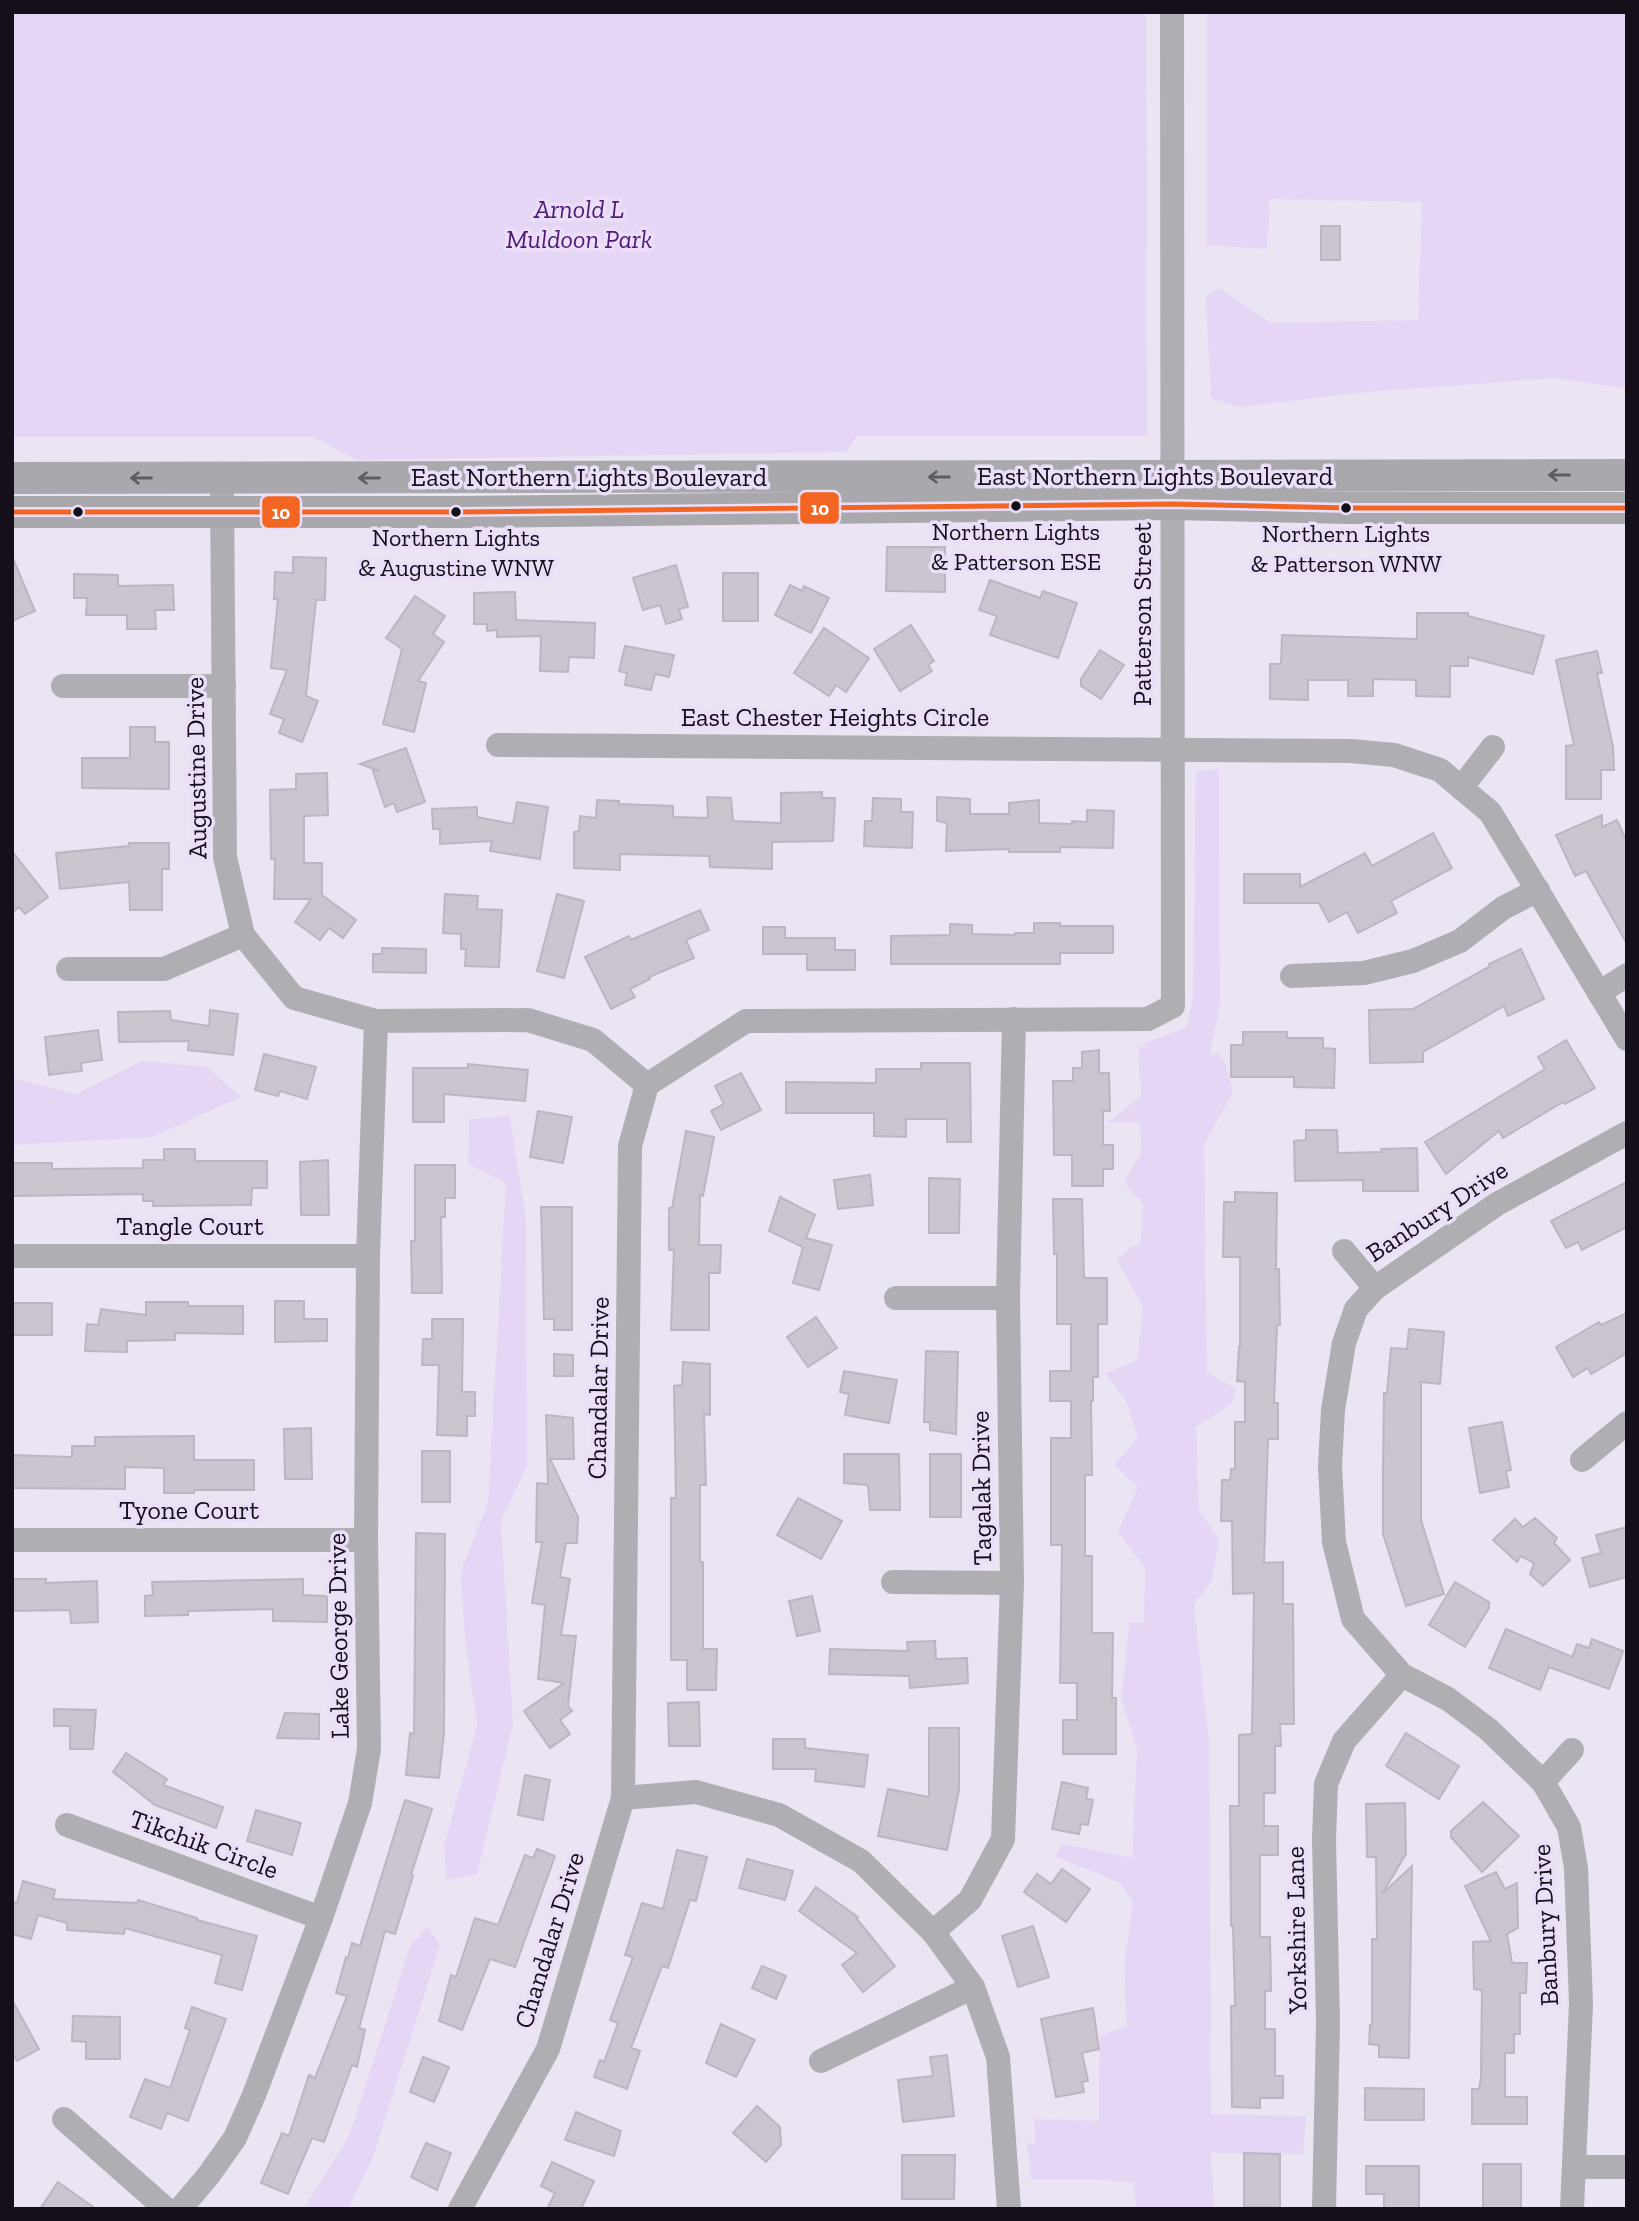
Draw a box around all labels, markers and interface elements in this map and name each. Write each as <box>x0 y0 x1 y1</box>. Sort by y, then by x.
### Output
park label: Arnold L Muldoon Park <box>506 193 652 255</box>
street label: East Northern Lights Boulevard <box>977 460 1333 492</box>
street label: East Northern Lights Boulevard <box>411 461 767 493</box>
one-way arrow <box>1547 468 1570 482</box>
one-way arrow <box>928 470 951 484</box>
one-way arrow <box>130 471 153 485</box>
one-way arrow <box>357 471 380 485</box>
line badge: 10 <box>799 491 840 525</box>
line badge: 10 <box>261 495 301 529</box>
text: 10 <box>811 497 829 520</box>
marker: Northern Lights & Patterson ESE <box>1009 499 1023 513</box>
text: 10 <box>272 501 290 524</box>
marker: Northern Lights & Patterson WNW <box>1339 501 1353 515</box>
unlabelled marker <box>71 505 85 519</box>
marker: Northern Lights & Augustine WNW <box>449 505 463 519</box>
place label: Northern Lights & Patterson ESE <box>931 517 1101 576</box>
place label: Northern Lights & Patterson WNW <box>1250 519 1442 578</box>
street label: Patterson Street <box>1126 522 1158 706</box>
place label: Northern Lights & Augustine WNW <box>358 523 555 582</box>
street label: Augustine Drive <box>178 677 214 859</box>
street label: East Chester Heights Circle <box>681 701 989 733</box>
street label: Banbury Drive <box>1360 1153 1514 1269</box>
street label: Tangle Court <box>116 1210 264 1242</box>
street label: Chandalar Drive <box>580 1296 616 1480</box>
street label: Tagalak Drive <box>964 1410 998 1566</box>
street label: Tyone Court <box>119 1494 259 1526</box>
street label: Lake George Drive <box>320 1533 356 1739</box>
street label: Tikchik Circle <box>125 1802 283 1886</box>
street label: Banbury Drive <box>1525 1843 1565 2007</box>
street label: Yorkshire Lane <box>1279 1846 1313 2015</box>
street label: Chandalar Drive <box>507 1848 591 2032</box>

